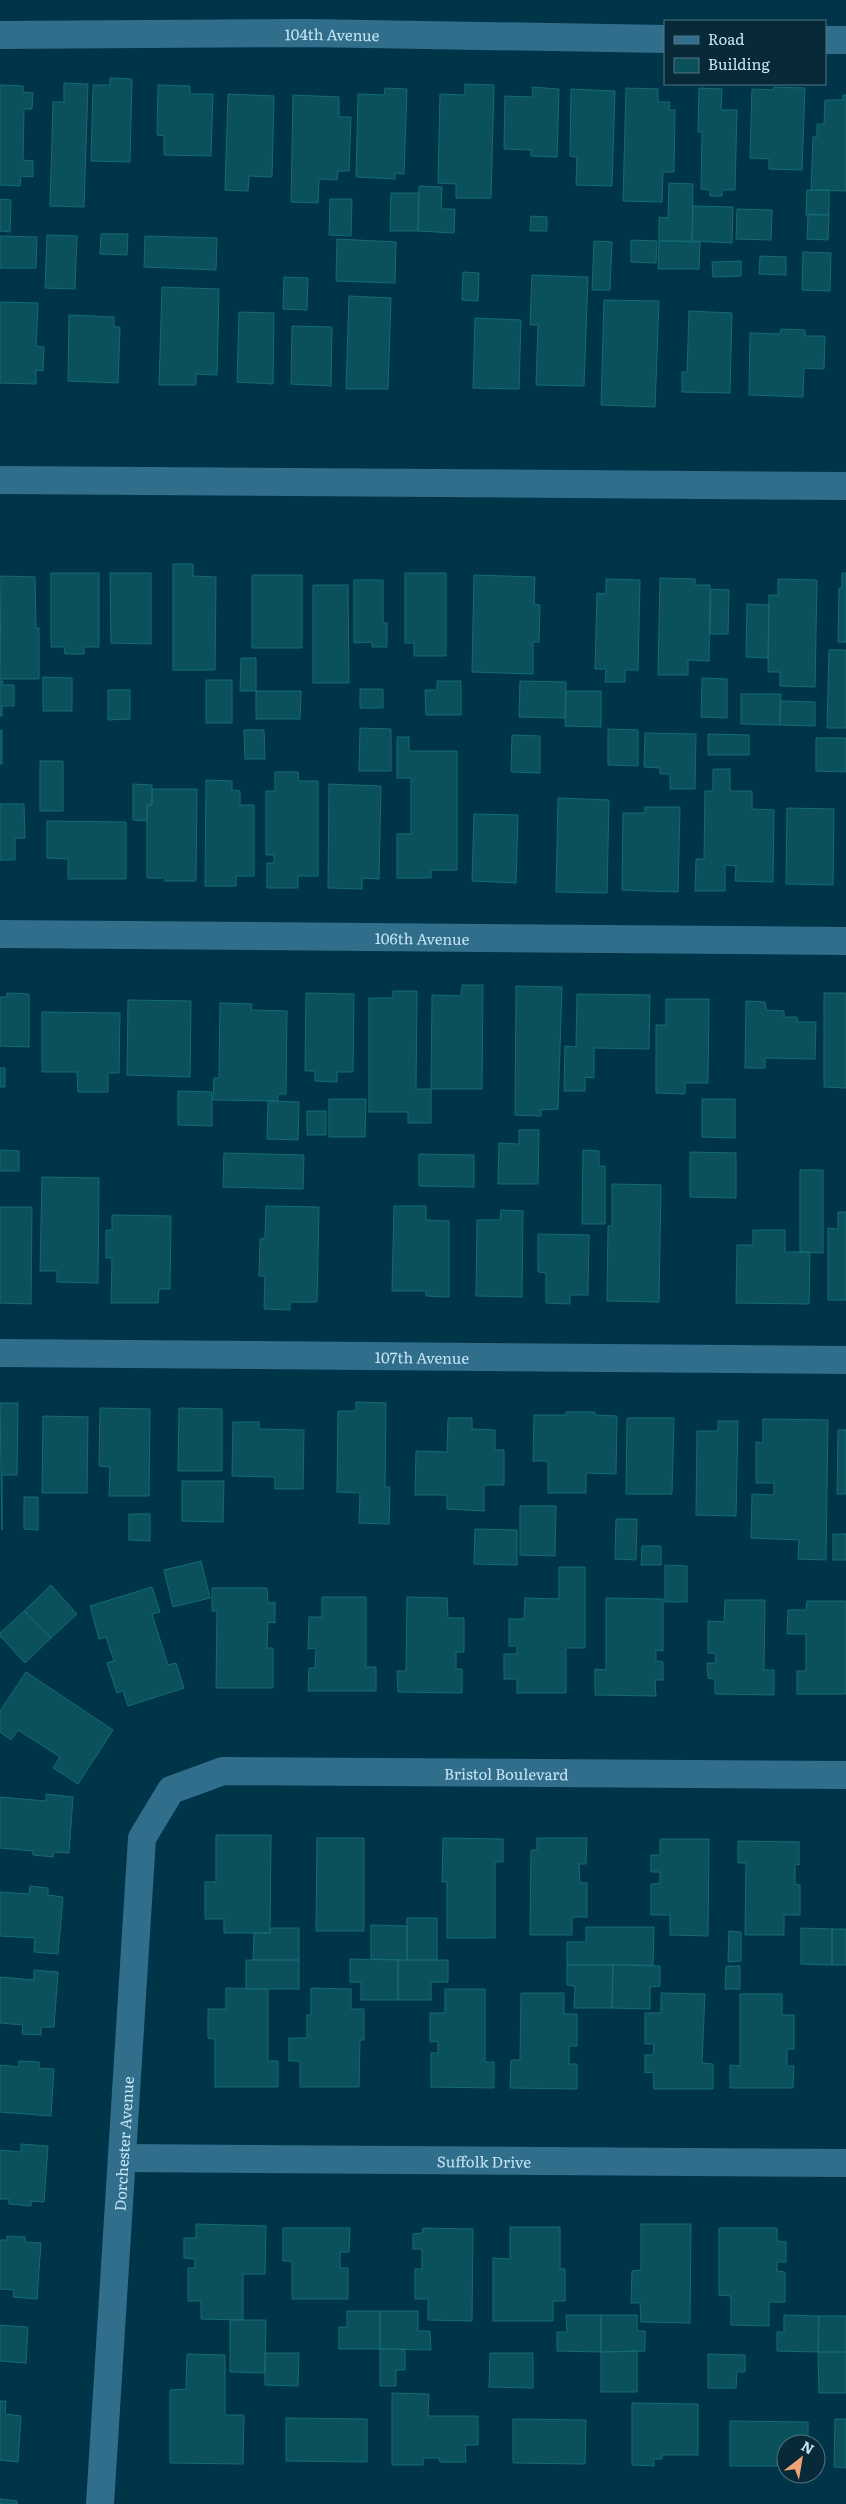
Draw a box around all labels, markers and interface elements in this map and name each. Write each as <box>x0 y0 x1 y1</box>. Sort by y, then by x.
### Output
legend <box>664 20 826 85</box>
street label: 104th Avenue <box>285 21 380 46</box>
text: Road <box>708 27 744 50</box>
text: Building <box>708 52 770 75</box>
street label: 106th Avenue <box>375 926 470 949</box>
street label: 107th Avenue <box>375 1345 469 1368</box>
street label: Bristol Boulevard <box>444 1761 569 1785</box>
street label: Dorchester Avenue <box>107 2075 138 2212</box>
street label: Suffolk Drive <box>437 2149 531 2172</box>
north arrow <box>776 2434 826 2484</box>
text: N <box>798 2435 819 2459</box>

